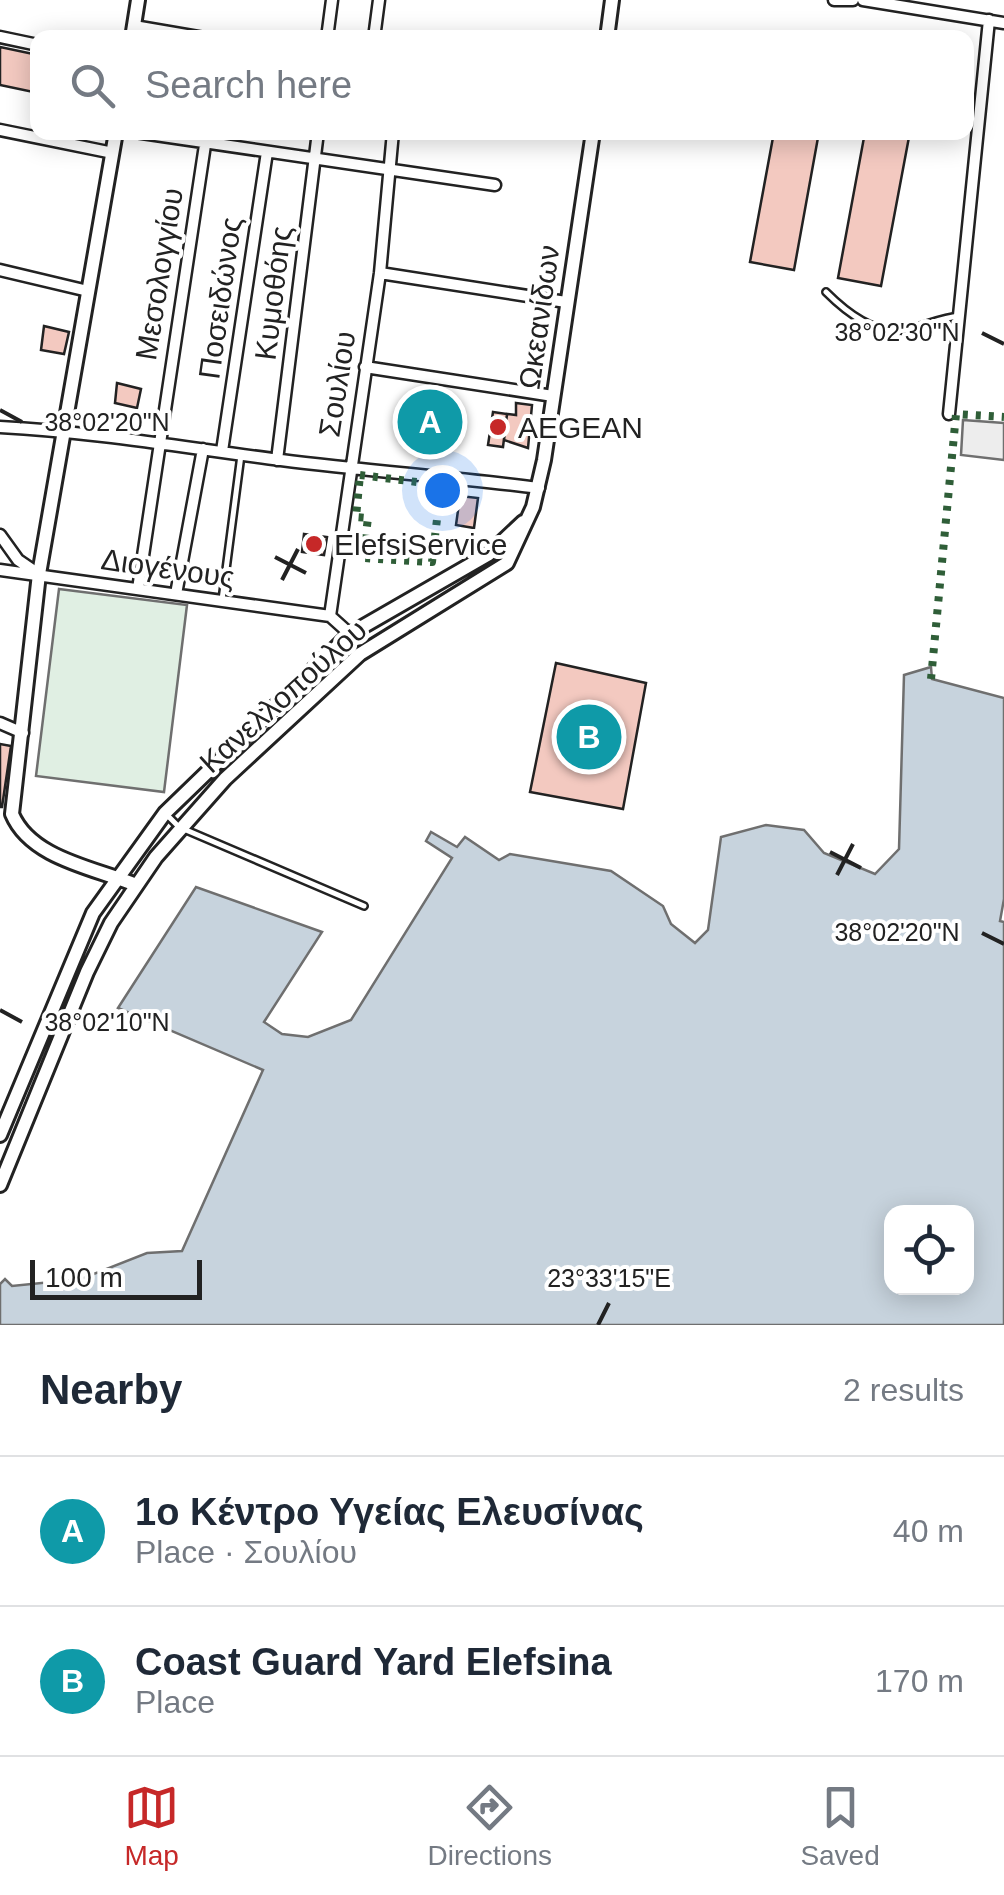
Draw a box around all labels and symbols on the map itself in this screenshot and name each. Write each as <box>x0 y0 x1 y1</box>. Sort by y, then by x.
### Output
street label: Μεσολογγίου <box>129 185 189 363</box>
street label: Ποσειδώνος <box>192 215 248 381</box>
street label: Κυμοθόης <box>248 224 298 362</box>
street label: Ωκεανίδων <box>513 243 565 391</box>
text: 38°02'30"N <box>834 318 960 346</box>
street label: Σουλίου <box>312 329 362 439</box>
pin: A <box>398 384 462 460</box>
text: 38°02'20"N <box>44 408 170 436</box>
place label: AEGEAN <box>518 411 643 444</box>
marker: AEGEAN <box>487 416 509 438</box>
your location <box>417 465 468 516</box>
place label: ElefsiService <box>334 528 507 561</box>
marker: ElefsiService <box>303 533 325 555</box>
street label: Διογένους <box>99 542 237 594</box>
street label: Κανελλοπούλου <box>193 613 373 779</box>
pin: B <box>556 700 622 774</box>
text: 38°02'20"N <box>834 918 960 946</box>
text: 38°02'10"N <box>44 1008 170 1036</box>
scale bar <box>30 1255 202 1300</box>
text: 23°33'15"E <box>547 1264 671 1292</box>

